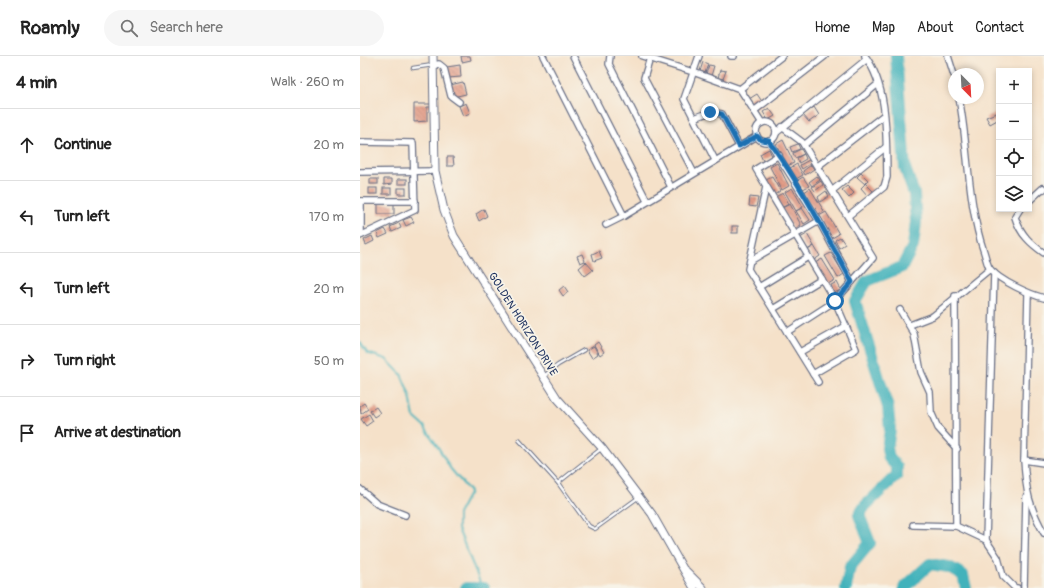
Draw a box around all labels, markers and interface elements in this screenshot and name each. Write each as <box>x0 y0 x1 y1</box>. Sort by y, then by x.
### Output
search box <box>104 10 384 46</box>
text: Roamly <box>20 16 80 40</box>
icon: search <box>118 17 140 39</box>
text: Search here <box>150 18 223 37</box>
text: Home <box>815 19 850 36</box>
text: Map <box>872 19 895 36</box>
text: About <box>917 19 953 36</box>
text: Contact <box>975 19 1024 36</box>
north arrow <box>948 68 984 104</box>
map controls <box>996 68 1032 212</box>
button: + <box>996 68 1032 104</box>
text: 4 min <box>16 72 57 93</box>
text: Walk · 260 m <box>270 74 344 90</box>
route end <box>701 103 719 121</box>
button: − <box>996 104 1032 140</box>
icon: ahead <box>16 134 38 156</box>
text: Continue <box>54 135 112 154</box>
text: 20 m <box>313 137 344 153</box>
button: locate <box>996 140 1032 176</box>
button: layers <box>996 176 1032 212</box>
icon: left <box>16 206 38 228</box>
text: Turn left <box>54 207 110 226</box>
text: 170 m <box>309 209 344 225</box>
street label: GOLDEN HORIZON DRIVE <box>486 270 560 378</box>
icon: left <box>16 278 38 300</box>
text: Turn left <box>54 279 110 298</box>
text: 20 m <box>313 281 344 297</box>
route start <box>826 292 844 310</box>
icon: right <box>16 350 38 372</box>
text: Turn right <box>54 351 115 370</box>
text: 50 m <box>314 353 344 369</box>
icon: arrive <box>16 422 38 444</box>
text: Arrive at destination <box>54 423 181 442</box>

